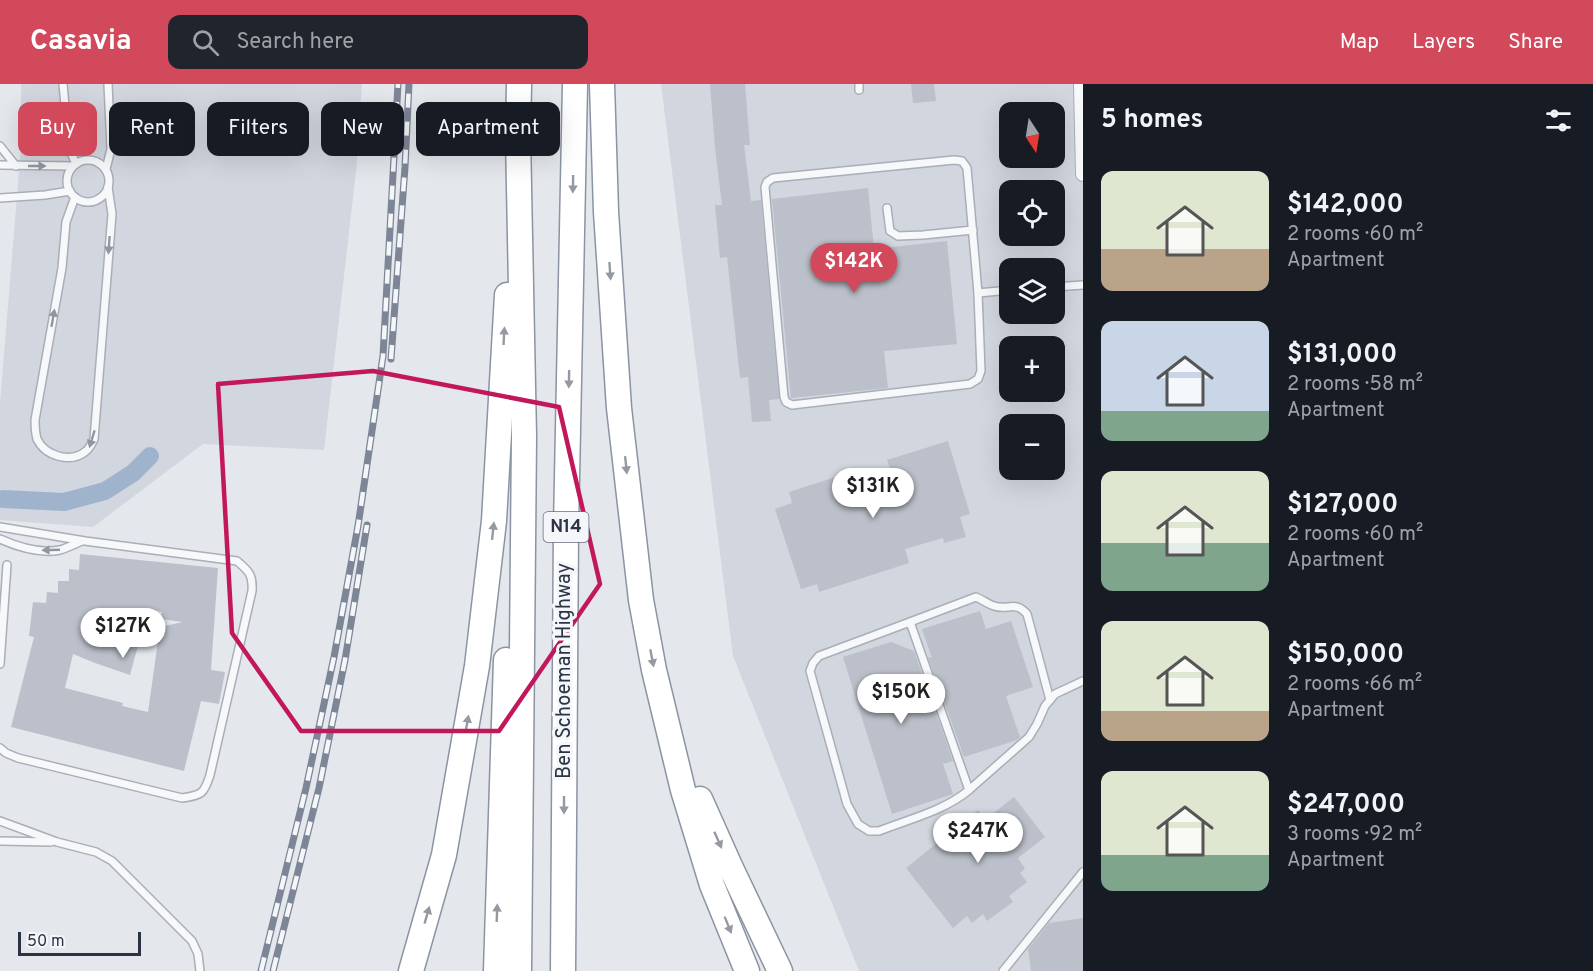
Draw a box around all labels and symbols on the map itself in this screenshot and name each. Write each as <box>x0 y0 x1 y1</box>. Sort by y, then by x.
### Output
north arrow <box>999 102 1065 168</box>
one-way arrow <box>27 161 46 170</box>
one-way arrow <box>568 175 578 194</box>
one-way arrow <box>105 235 114 254</box>
pin: $142K <box>812 243 896 294</box>
one-way arrow <box>605 261 615 280</box>
one-way arrow <box>49 309 58 328</box>
one-way arrow <box>500 327 509 346</box>
one-way arrow <box>564 370 574 389</box>
one-way arrow <box>87 430 96 448</box>
one-way arrow <box>621 456 631 475</box>
pin: $131K <box>831 468 915 519</box>
road number: N14 <box>544 512 588 542</box>
one-way arrow <box>488 521 498 540</box>
one-way arrow <box>41 545 60 554</box>
street label: Ben Schoeman Highway <box>552 563 578 779</box>
pin: $127K <box>81 608 165 659</box>
one-way arrow <box>648 649 657 668</box>
pin: $150K <box>859 674 943 725</box>
one-way arrow <box>463 714 472 733</box>
one-way arrow <box>559 796 569 815</box>
pin: $247K <box>936 813 1020 864</box>
one-way arrow <box>713 831 722 848</box>
one-way arrow <box>493 903 502 922</box>
one-way arrow <box>423 906 432 924</box>
one-way arrow <box>724 916 733 934</box>
scale bar <box>18 929 141 956</box>

